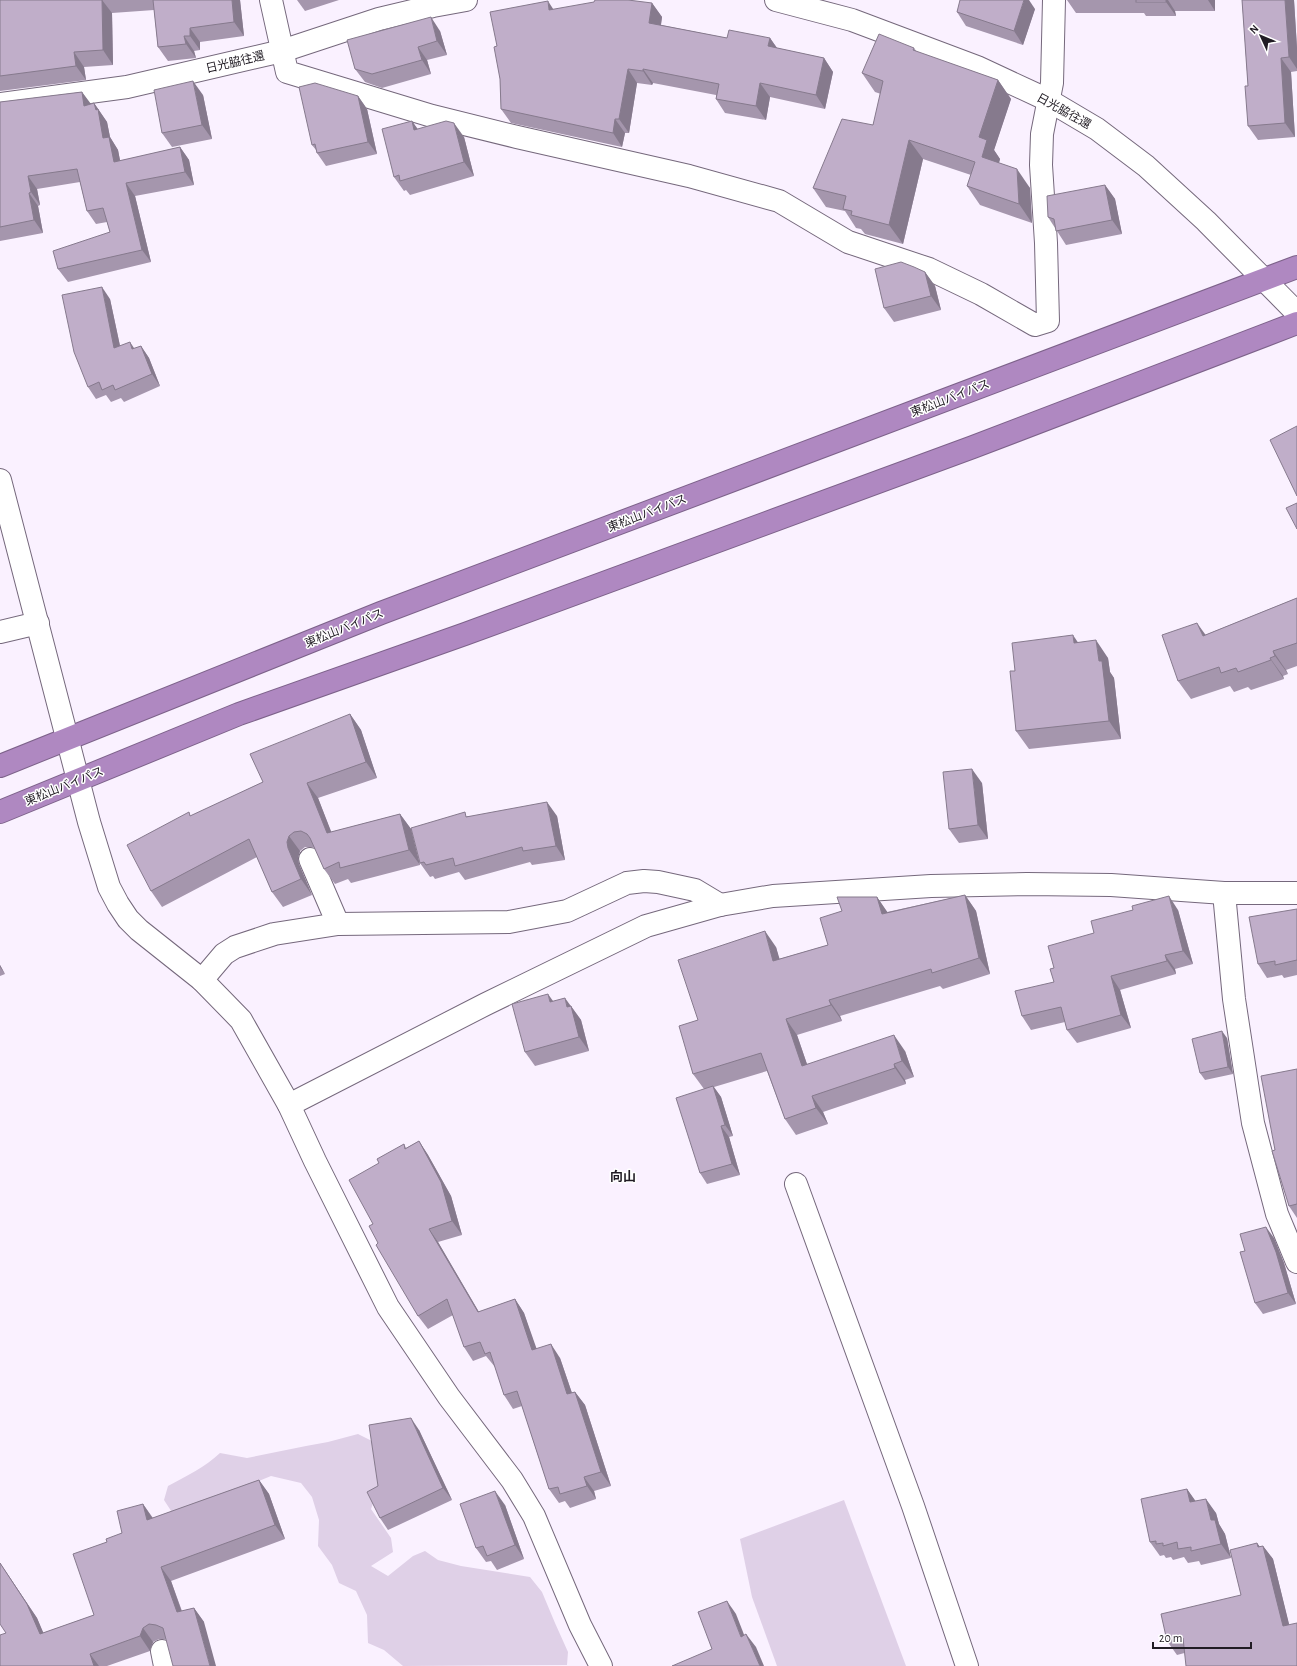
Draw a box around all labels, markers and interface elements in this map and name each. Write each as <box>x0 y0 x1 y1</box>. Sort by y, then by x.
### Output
north arrow <box>1241 16 1281 56</box>
text: N <box>1248 23 1261 36</box>
street label: 日光脇往還 <box>204 48 266 75</box>
street label: 日光脇往還 <box>1035 90 1094 131</box>
street label: 東松山バイパス <box>909 377 991 419</box>
street label: 東松山バイパス <box>606 492 688 534</box>
street label: 東松山バイパス <box>303 607 385 649</box>
street label: 東松山バイパス <box>23 765 105 807</box>
district label: 向山 <box>610 1169 636 1184</box>
scale bar <box>1153 1624 1251 1650</box>
text: 20 m <box>1159 1632 1182 1644</box>

